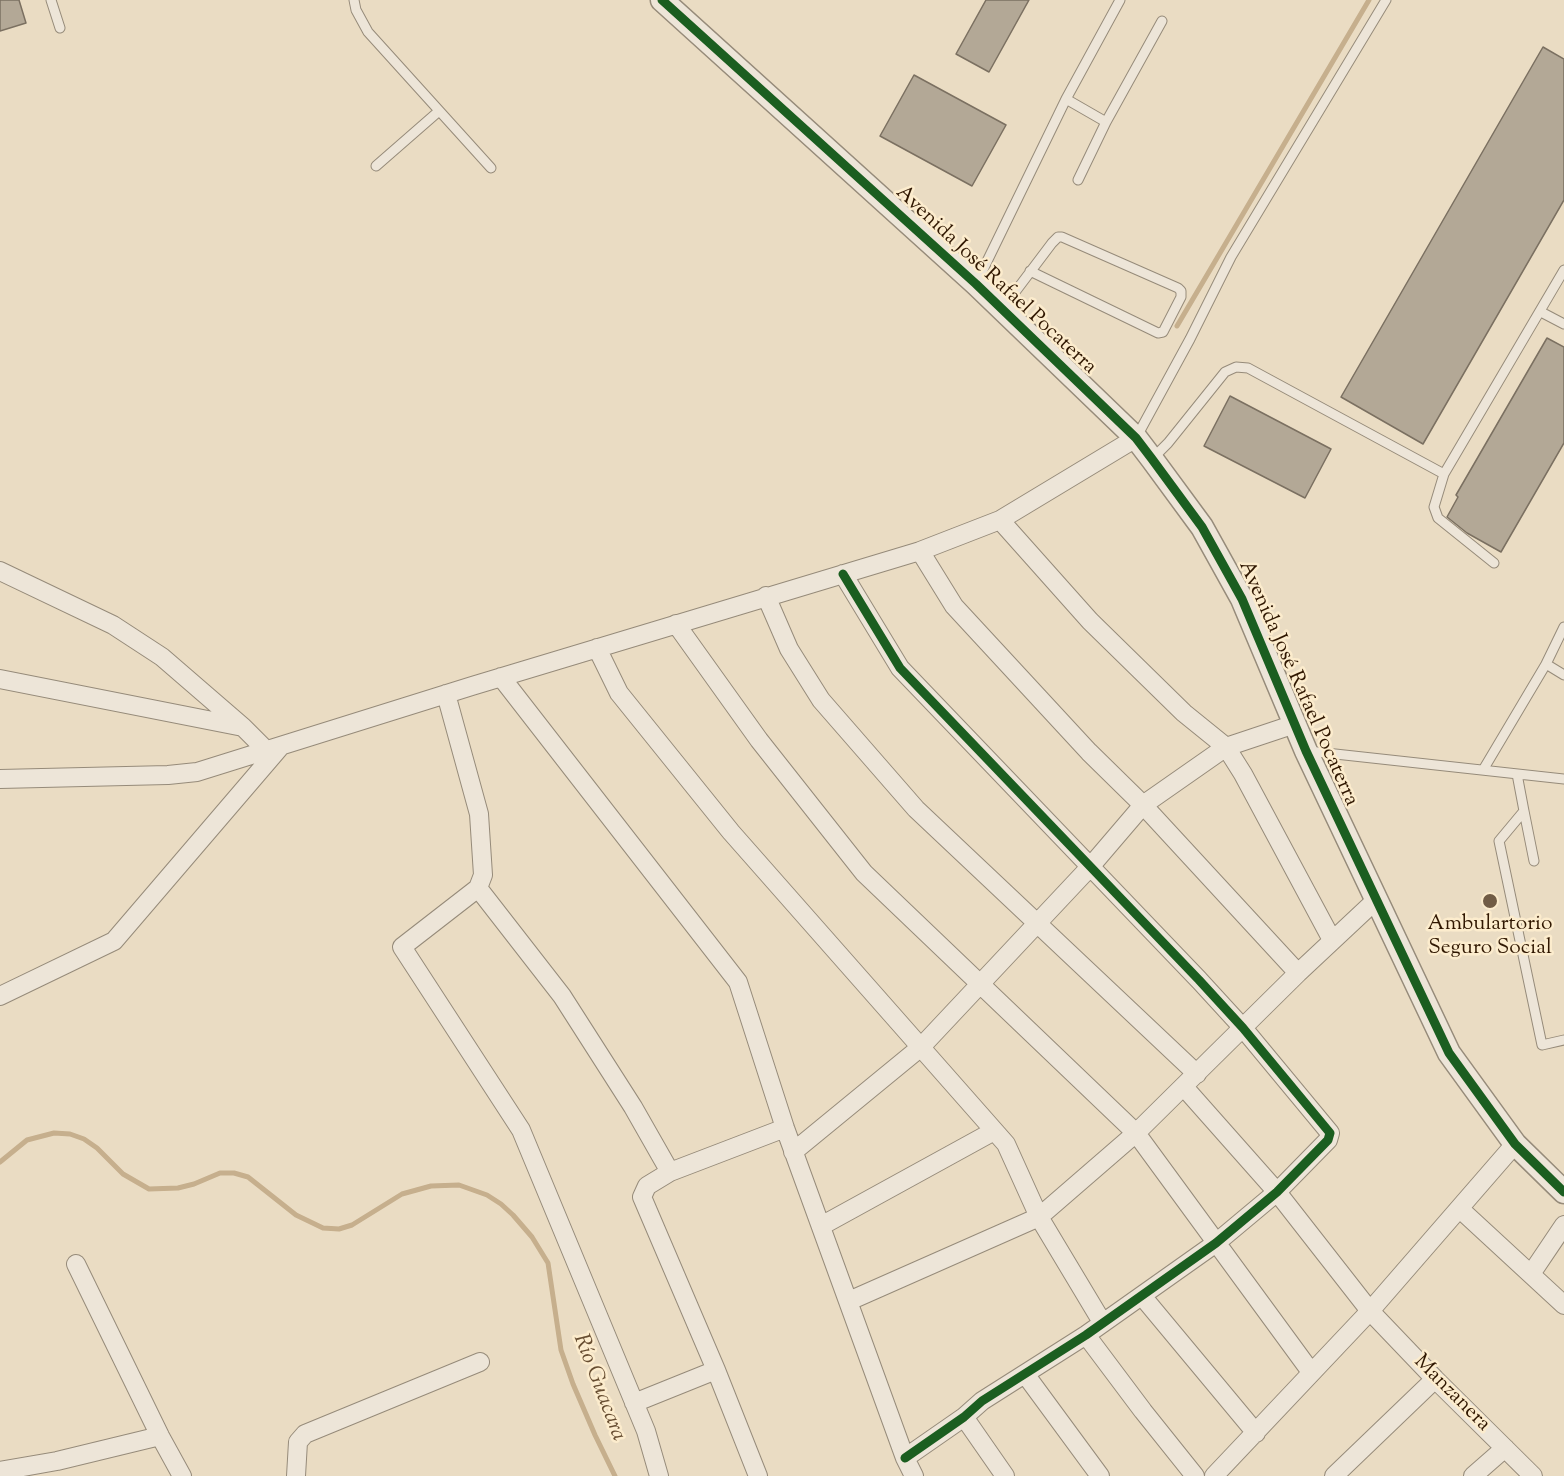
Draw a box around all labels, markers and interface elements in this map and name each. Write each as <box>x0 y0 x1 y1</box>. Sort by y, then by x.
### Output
street label: Avenida José Rafael Pocaterra <box>889 181 1101 381</box>
street label: Avenida José Rafael Pocaterra <box>1231 558 1363 810</box>
marker: Ambulartorio Seguro Social <box>1481 892 1499 910</box>
place label: Ambulartorio Seguro Social <box>1428 912 1552 962</box>
water label: Río Guacara <box>566 1331 630 1445</box>
street label: Manzanera <box>1407 1350 1495 1438</box>

